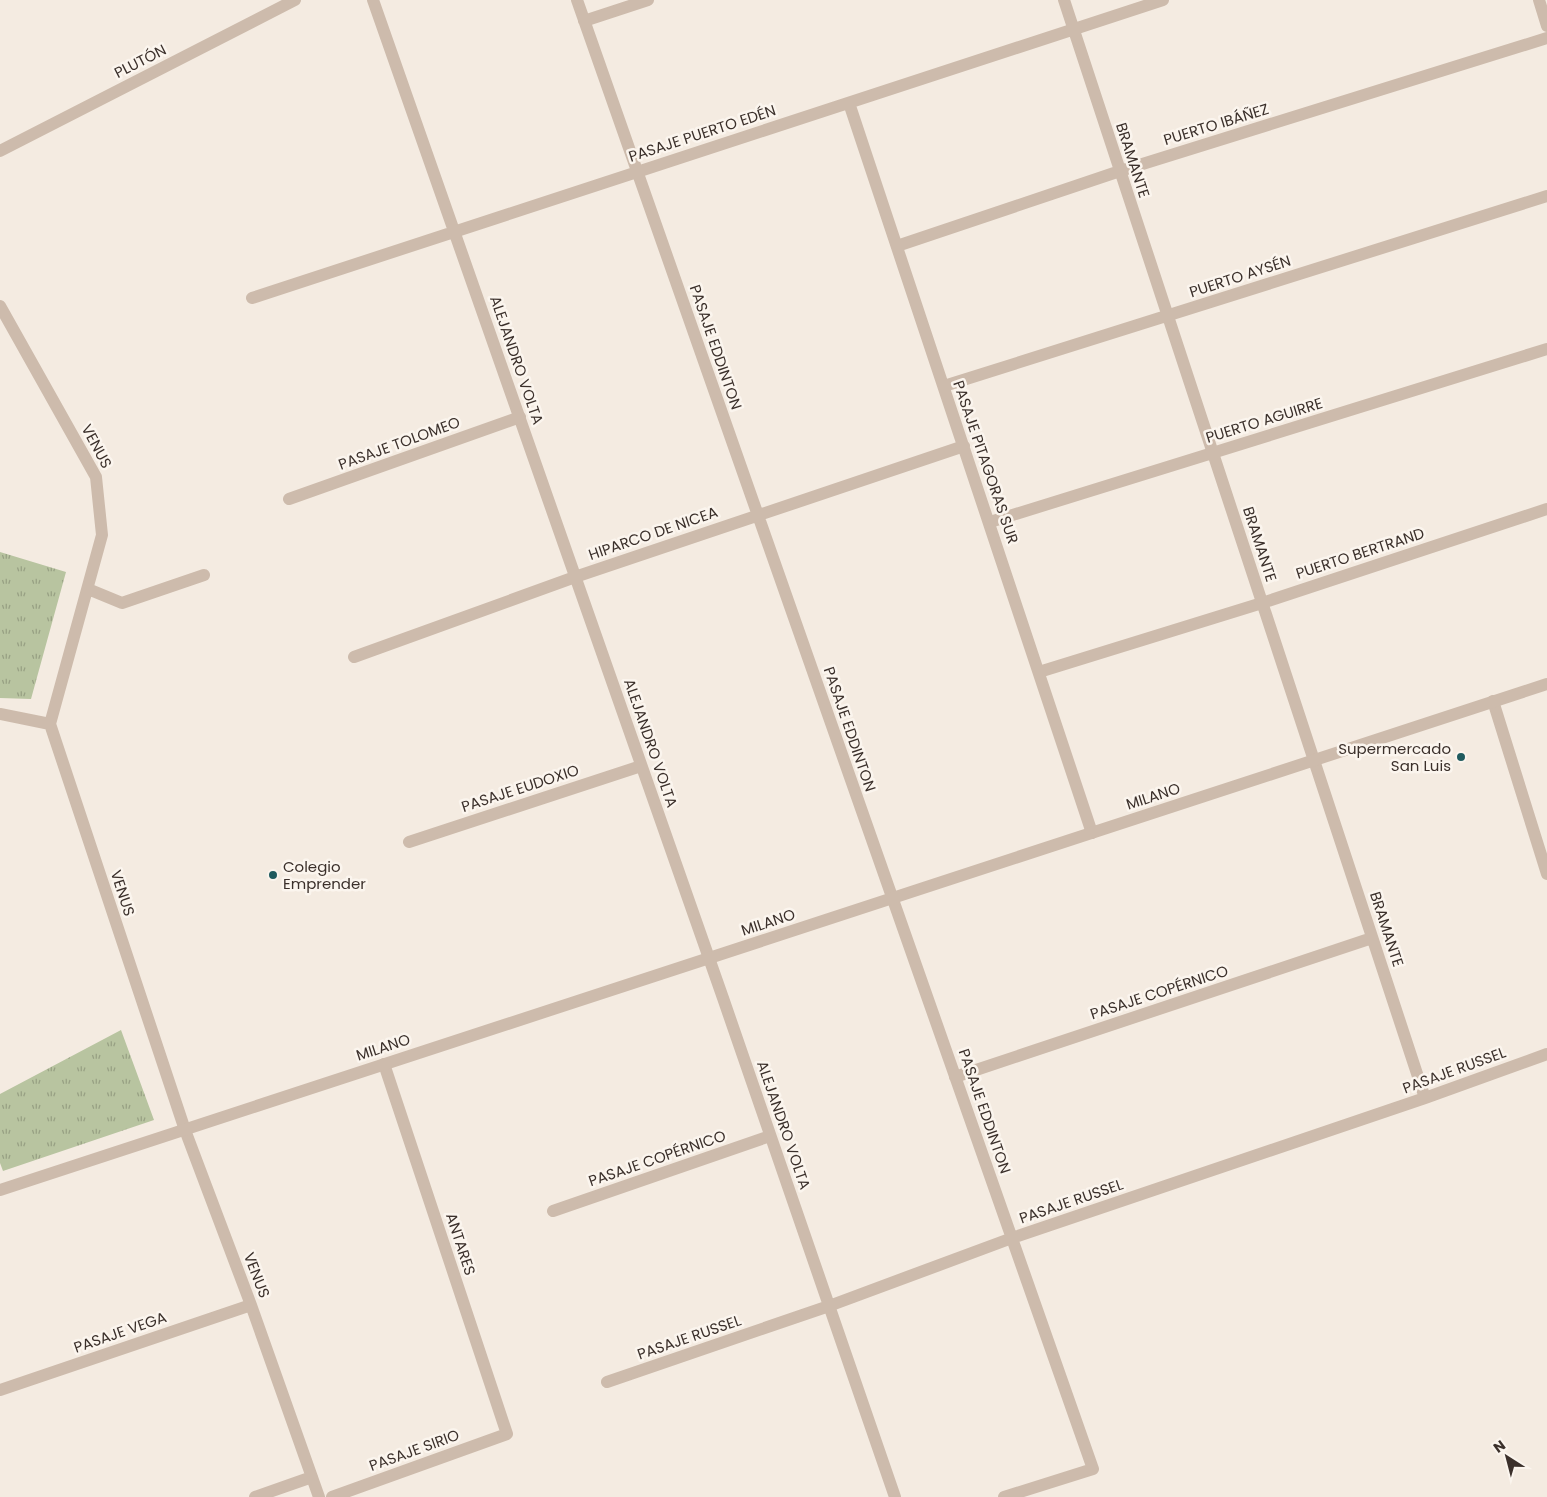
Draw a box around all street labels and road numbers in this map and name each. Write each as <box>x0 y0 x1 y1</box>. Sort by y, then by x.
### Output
street label: PLUTÓN <box>110 39 170 83</box>
street label: PUERTO IBÁÑEZ <box>1161 98 1271 150</box>
street label: PASAJE PUERTO EDÉN <box>626 99 778 167</box>
street label: BRAMANTE <box>1111 120 1155 200</box>
street label: PUERTO AYSÉN <box>1187 250 1293 302</box>
street label: PASAJE EDDINTON <box>685 282 747 412</box>
street label: ALEJANDRO VOLTA <box>485 293 549 427</box>
street label: PASAJE PITAGORAS SUR <box>948 377 1024 547</box>
street label: PUERTO AGUIRRE <box>1203 392 1325 448</box>
street label: PASAJE TOLOMEO <box>335 411 463 475</box>
street label: VENUS <box>77 420 117 472</box>
street label: HIPARCO DE NICEA <box>586 501 720 565</box>
street label: BRAMANTE <box>1238 504 1282 584</box>
street label: PUERTO BERTRAND <box>1293 522 1427 584</box>
street label: PASAJE EDDINTON <box>819 664 881 794</box>
street label: ALEJANDRO VOLTA <box>619 676 683 810</box>
street label: PASAJE EUDOXIO <box>459 759 582 817</box>
street label: MILANO <box>1123 777 1183 815</box>
street label: VENUS <box>106 867 140 919</box>
street label: BRAMANTE <box>1365 889 1409 969</box>
street label: MILANO <box>738 903 798 941</box>
street label: PASAJE COPÉRNICO <box>1087 960 1231 1024</box>
street label: MILANO <box>353 1028 413 1066</box>
street label: PASAJE RUSSEL <box>1399 1041 1509 1098</box>
street label: PASAJE EDDINTON <box>954 1046 1016 1176</box>
street label: ALEJANDRO VOLTA <box>752 1058 816 1192</box>
street label: PASAJE COPÉRNICO <box>586 1125 729 1191</box>
street label: PASAJE RUSSEL <box>1016 1173 1126 1229</box>
street label: ANTARES <box>441 1210 481 1278</box>
street label: VENUS <box>239 1249 275 1301</box>
street label: PASAJE VEGA <box>71 1306 169 1358</box>
street label: PASAJE RUSSEL <box>634 1309 744 1365</box>
street label: PASAJE SIRIO <box>366 1424 462 1476</box>

